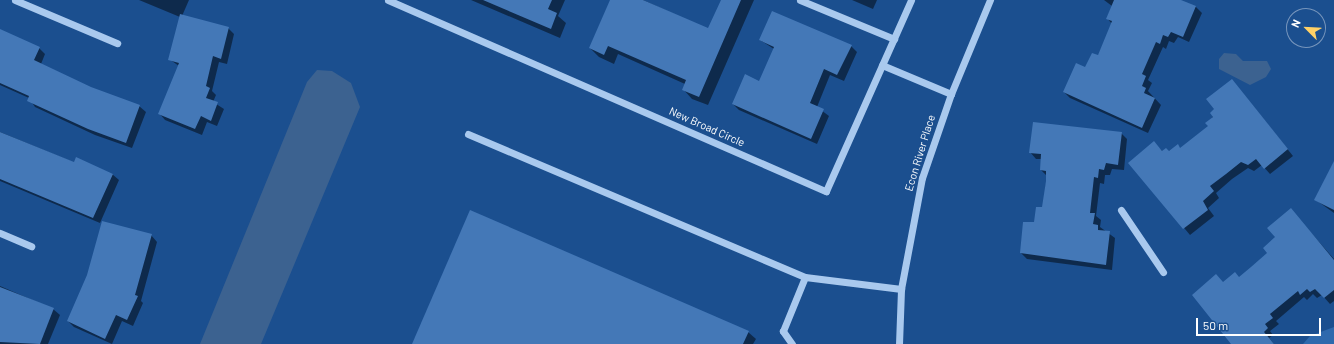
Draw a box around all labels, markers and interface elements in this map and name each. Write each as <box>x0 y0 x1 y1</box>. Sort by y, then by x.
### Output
north arrow <box>1286 8 1326 48</box>
text: N <box>1288 17 1303 29</box>
street label: New Broad Circle <box>667 104 747 150</box>
street label: Econ River Place <box>902 113 938 193</box>
scale bar <box>1198 310 1323 336</box>
text: 50 m <box>1203 318 1228 332</box>

